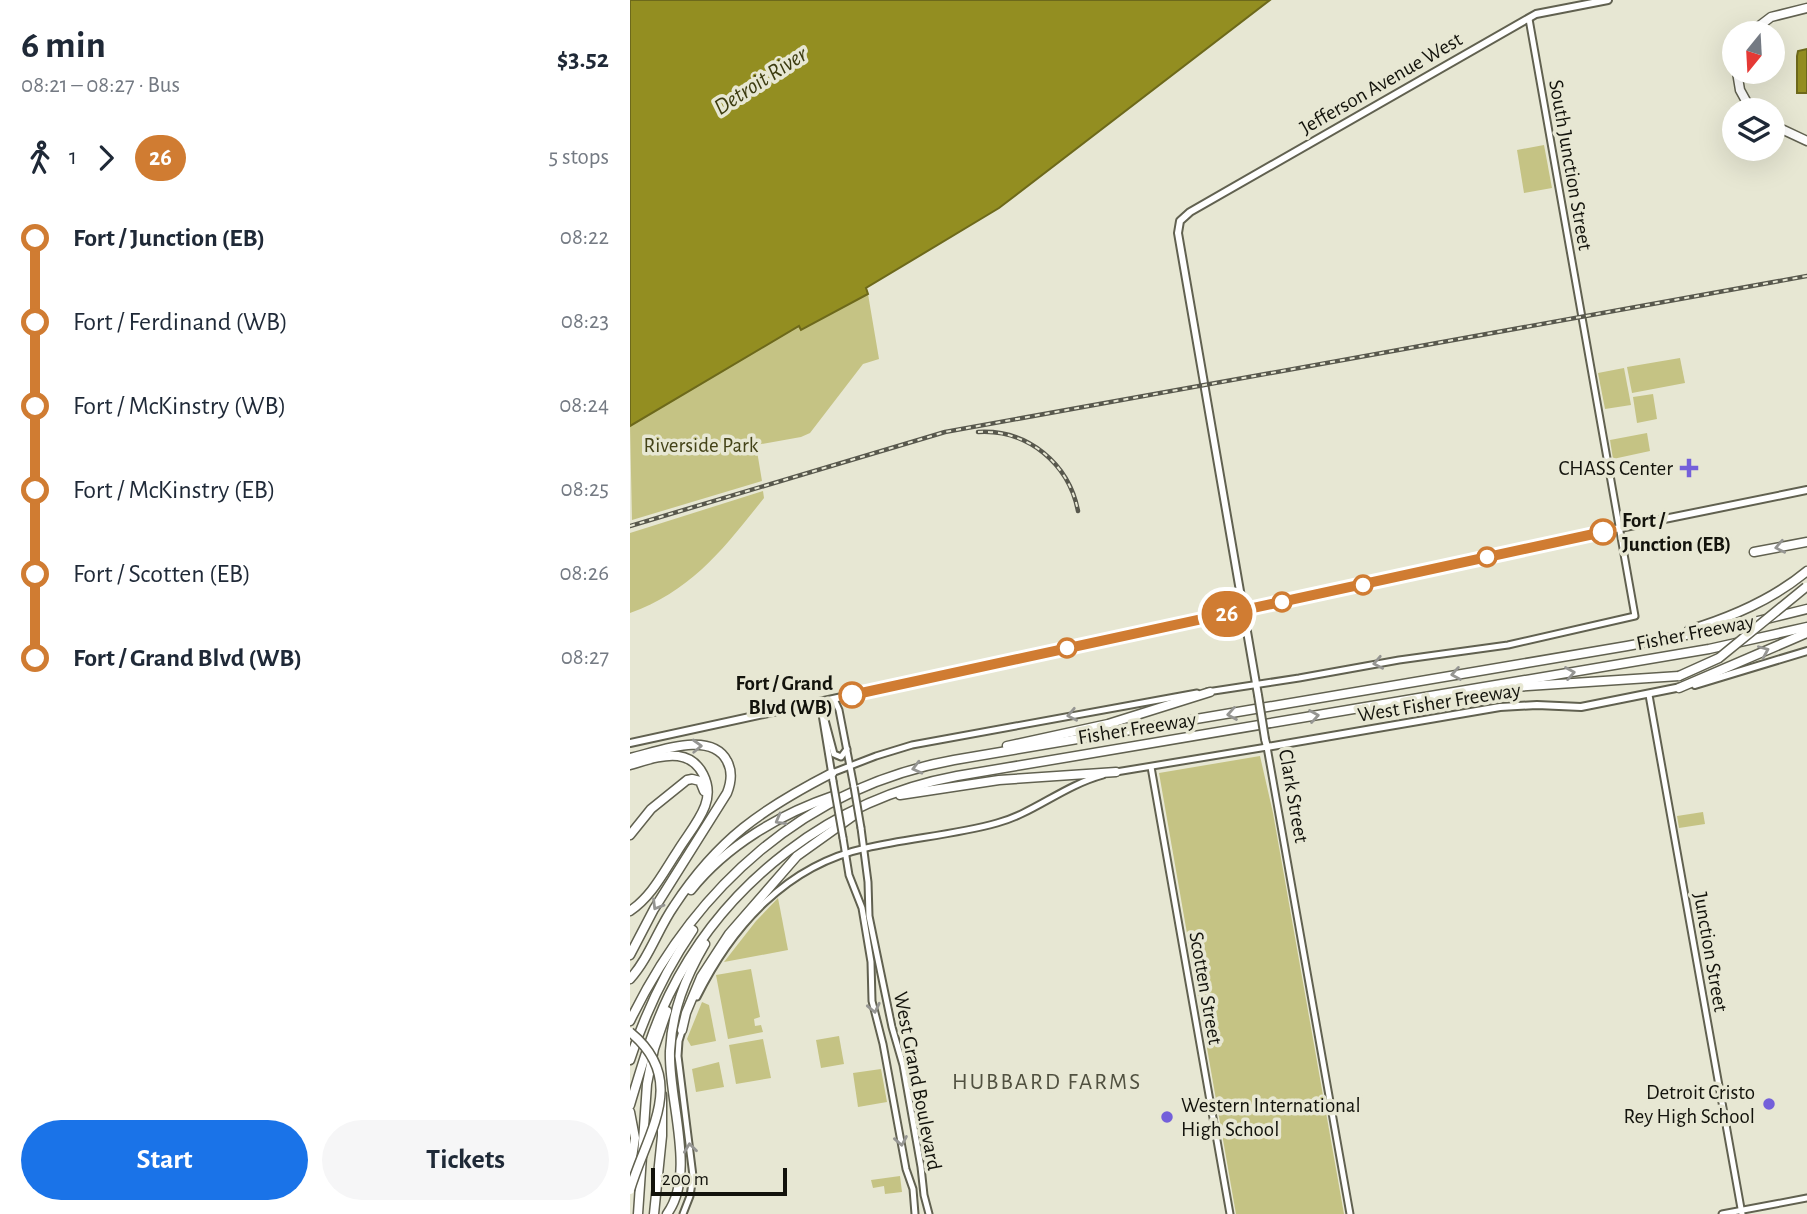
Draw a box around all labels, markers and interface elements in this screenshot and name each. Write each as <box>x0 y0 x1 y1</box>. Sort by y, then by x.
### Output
north arrow <box>1722 21 1785 84</box>
map controls <box>1722 21 1785 161</box>
text: 6 min <box>21 27 106 65</box>
street label: Jefferson Avenue West <box>1297 28 1466 138</box>
water label: Detroit River <box>710 43 812 120</box>
text: $3.52 <box>557 46 609 72</box>
text: 08:21 – 08:27 · Bus <box>21 74 180 97</box>
street label: South Junction Street <box>1545 78 1596 252</box>
button: layers <box>1722 98 1785 161</box>
icon: walk <box>21 139 59 177</box>
icon: forward <box>87 139 125 177</box>
text: 1 <box>69 146 77 169</box>
text: 26 <box>149 146 172 170</box>
text: 5 stops <box>549 146 609 169</box>
text: Fort / Junction (EB) <box>73 225 265 251</box>
text: 08:22 <box>560 226 609 249</box>
text: Fort / Ferdinand (WB) <box>73 309 288 335</box>
text: 08:23 <box>561 310 609 333</box>
text: Fort / McKinstry (WB) <box>73 393 286 419</box>
text: 08:24 <box>559 394 609 417</box>
park label: Riverside Park <box>644 435 759 456</box>
place label: CHASS Center <box>1558 458 1673 479</box>
marker: CHASS Center <box>1679 458 1699 478</box>
text: Fort / McKinstry (EB) <box>73 477 276 503</box>
text: 08:25 <box>561 478 609 501</box>
place label: Fort / Junction (EB) <box>1622 510 1731 555</box>
marker: Fort / Junction (EB) <box>1590 519 1616 545</box>
one-way arrow <box>1774 539 1786 554</box>
unlabelled marker <box>1477 547 1497 567</box>
text: Fort / Scotten (EB) <box>73 561 251 587</box>
text: 08:26 <box>559 562 609 585</box>
unlabelled marker <box>1353 575 1373 595</box>
line badge: 26 <box>1196 591 1258 637</box>
unlabelled marker <box>1272 592 1292 612</box>
text: 26 <box>1216 602 1238 626</box>
street label: Fisher Freeway <box>1634 611 1756 654</box>
unlabelled marker <box>1057 638 1077 658</box>
text: Fort / Grand Blvd (WB) <box>73 645 302 671</box>
one-way arrow <box>1756 645 1769 659</box>
text: 08:27 <box>561 646 609 669</box>
one-way arrow <box>1372 655 1384 670</box>
one-way arrow <box>1451 666 1462 681</box>
one-way arrow <box>1564 666 1576 681</box>
place label: Fort / Grand Blvd (WB) <box>736 673 833 718</box>
street label: West Fisher Freeway <box>1356 679 1522 726</box>
marker: Fort / Grand Blvd (WB) <box>839 682 865 708</box>
one-way arrow <box>1226 705 1238 720</box>
one-way arrow <box>1066 707 1078 722</box>
street label: Fisher Freeway <box>1076 709 1198 748</box>
one-way arrow <box>1309 709 1320 724</box>
one-way arrow <box>692 738 703 753</box>
street label: Clark Street <box>1275 748 1312 845</box>
one-way arrow <box>911 760 923 774</box>
one-way arrow <box>775 812 787 825</box>
street label: Junction Street <box>1690 891 1731 1014</box>
one-way arrow <box>652 897 665 910</box>
street label: Scotten Street <box>1185 930 1226 1047</box>
street label: West Grand Boulevard <box>890 990 945 1172</box>
one-way arrow <box>866 1002 881 1014</box>
district label: HUBBARD FARMS <box>952 1071 1142 1094</box>
place label: Detroit Cristo Rey High School <box>1624 1082 1755 1127</box>
place label: Western International High School <box>1181 1095 1361 1140</box>
marker: Detroit Cristo Rey High School <box>1761 1096 1777 1112</box>
marker: Western International High School <box>1159 1109 1175 1125</box>
button: Start <box>21 1120 308 1200</box>
button: Tickets <box>322 1120 609 1200</box>
one-way arrow <box>893 1135 908 1147</box>
one-way arrow <box>683 1142 698 1154</box>
scale bar <box>651 1165 788 1197</box>
text: 200 m <box>662 1170 709 1189</box>

